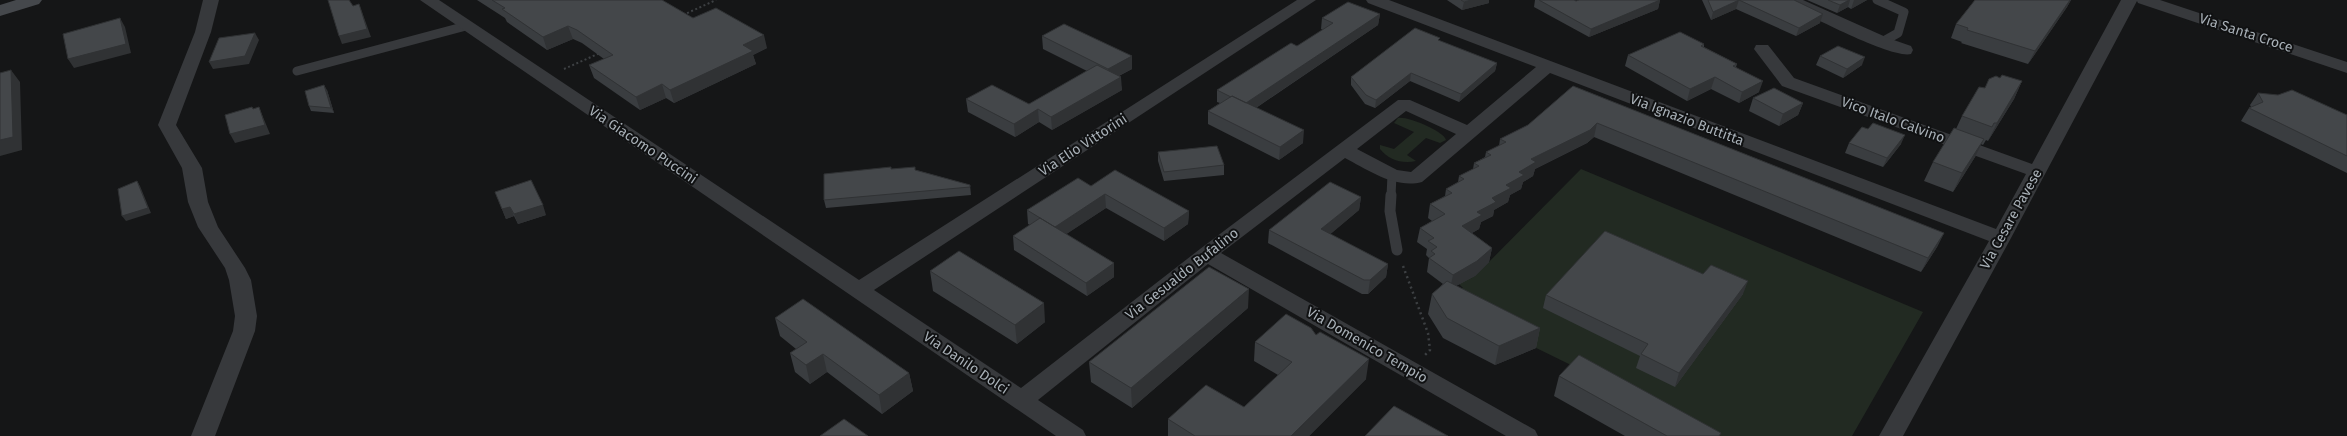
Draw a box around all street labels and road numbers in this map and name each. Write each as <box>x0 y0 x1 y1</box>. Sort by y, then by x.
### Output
street label: Via Santa Croce <box>2197 10 2295 56</box>
street label: Via Ignazio Buttitta <box>1628 90 1746 150</box>
street label: Vico Italo Calvino <box>1839 93 1947 147</box>
street label: Via Giacomo Puccini <box>586 102 700 188</box>
street label: Via Elio Vittorini <box>1036 110 1130 180</box>
street label: Via Cesare Pavese <box>1976 166 2046 272</box>
street label: Via Gesualdo Bufalino <box>1122 225 1242 323</box>
street label: Via Domenico Tempio <box>1303 303 1431 387</box>
street label: Via Danilo Dolci <box>920 328 1012 398</box>

